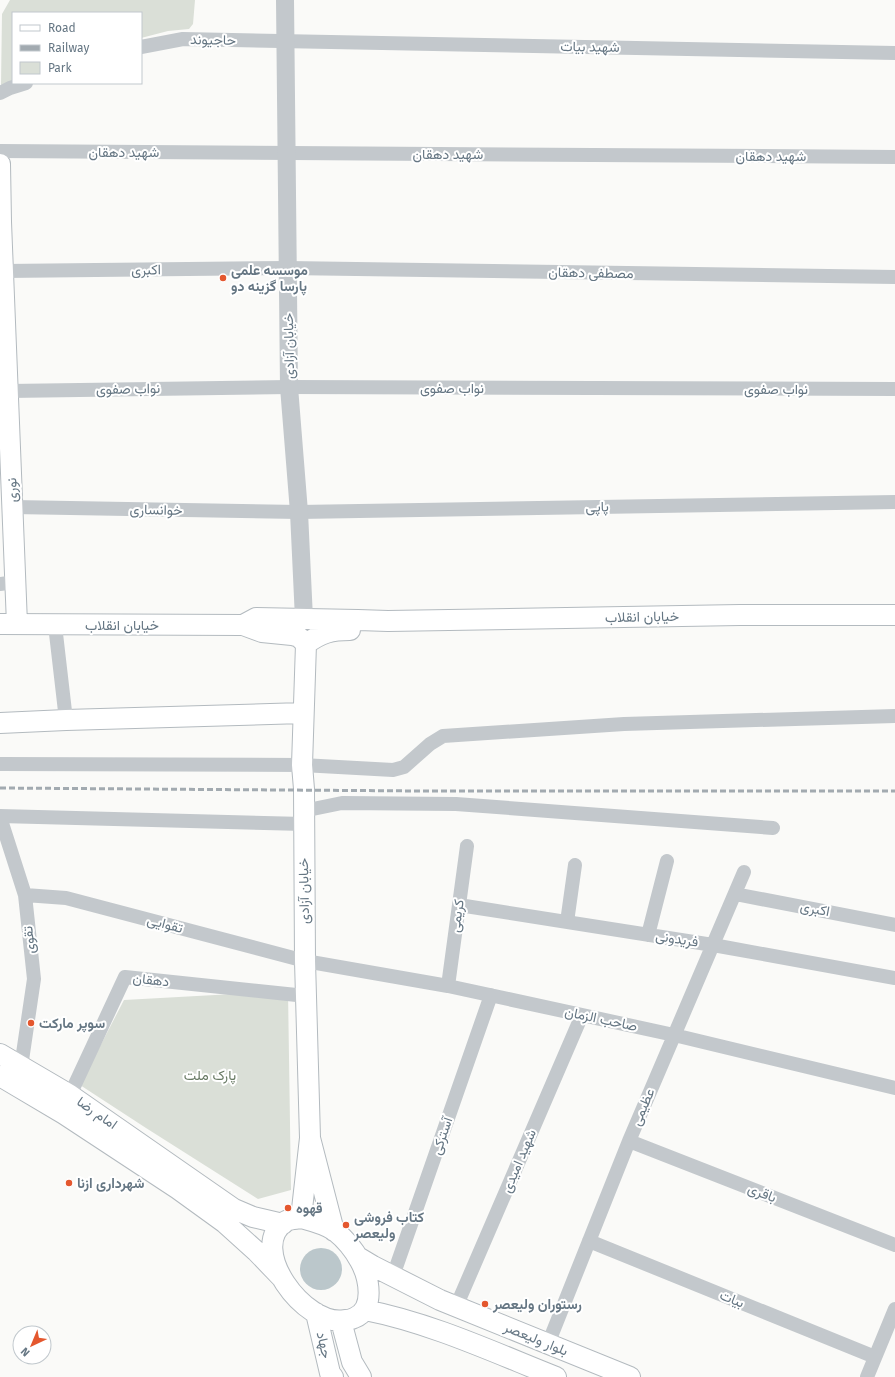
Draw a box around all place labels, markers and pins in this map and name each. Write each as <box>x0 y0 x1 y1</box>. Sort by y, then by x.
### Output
place label: موسسه علمی پارسا گزینه دو <box>231 262 308 296</box>
marker: موسسه علمی پارسا گزینه دو <box>218 273 228 283</box>
place label: سوپر مارکت <box>39 1015 105 1033</box>
marker: سوپر مارکت <box>26 1018 36 1028</box>
place label: شهرداری ازنا <box>77 1175 144 1192</box>
marker: شهرداری ازنا <box>64 1178 74 1188</box>
place label: قهوه <box>296 1200 323 1217</box>
marker: قهوه <box>283 1203 293 1213</box>
place label: کتاب فروشی ولیعصر <box>353 1209 424 1242</box>
marker: کتاب فروشی ولیعصر <box>341 1220 351 1230</box>
place label: رستوران ولیعصر <box>492 1296 582 1313</box>
marker: رستوران ولیعصر <box>480 1299 490 1309</box>

